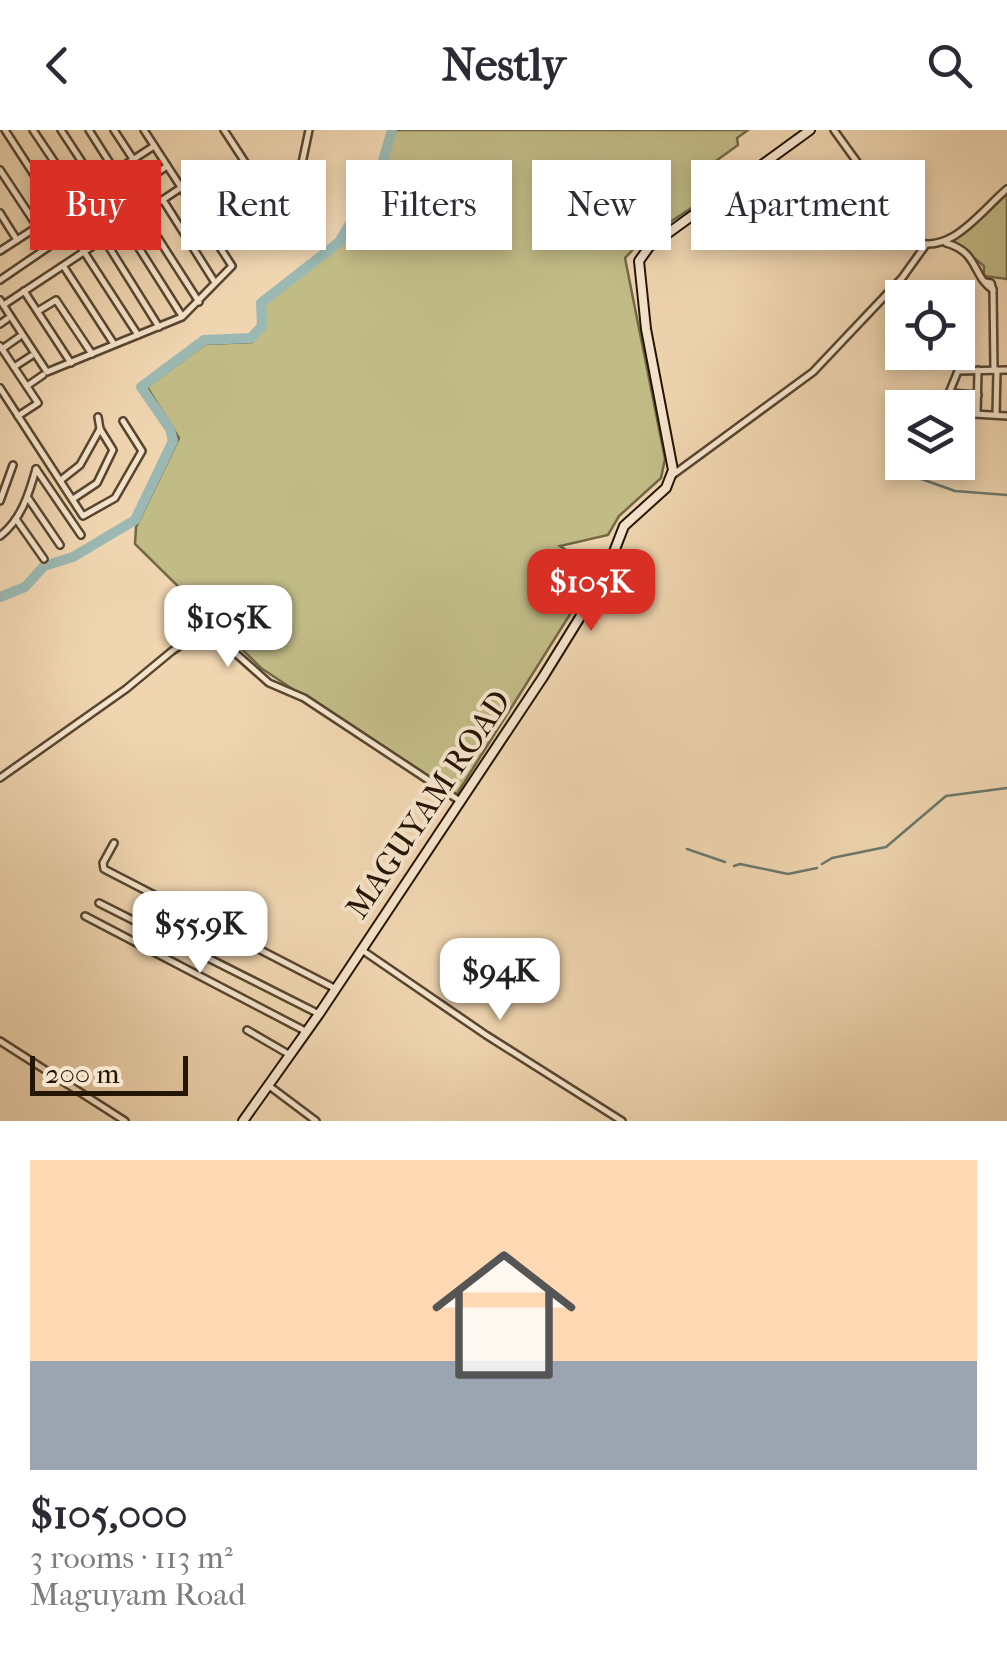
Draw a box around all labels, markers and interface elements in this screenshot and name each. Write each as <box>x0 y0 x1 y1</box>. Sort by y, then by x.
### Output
icon: back <box>30 38 85 93</box>
icon: search <box>922 38 977 93</box>
text: Nestly <box>442 39 565 92</box>
chip: Buy <box>30 160 161 250</box>
chip: Rent <box>181 160 326 250</box>
chip: Filters <box>346 160 512 250</box>
chip: New <box>532 160 671 250</box>
chip: Apartment <box>691 160 925 250</box>
map controls <box>885 280 975 480</box>
button: locate <box>885 280 975 370</box>
button: layers <box>885 390 975 480</box>
pin: $105K <box>521 549 661 634</box>
text: $105K <box>549 563 633 600</box>
pin: $105K <box>158 585 298 670</box>
text: $105K <box>186 599 270 636</box>
street label: MAGUYAM ROAD <box>339 683 518 925</box>
pin: $55.9K <box>119 891 281 976</box>
text: $55.9K <box>155 905 245 942</box>
pin: $94K <box>441 938 559 1023</box>
text: $94K <box>462 952 538 989</box>
scale bar <box>30 1051 188 1096</box>
text: 200 m <box>45 1057 120 1090</box>
icon: home <box>414 1225 594 1405</box>
text: $105,000 <box>30 1490 187 1539</box>
text: 3 rooms · 113 m² <box>30 1539 233 1576</box>
text: Maguyam Road <box>30 1576 246 1613</box>

